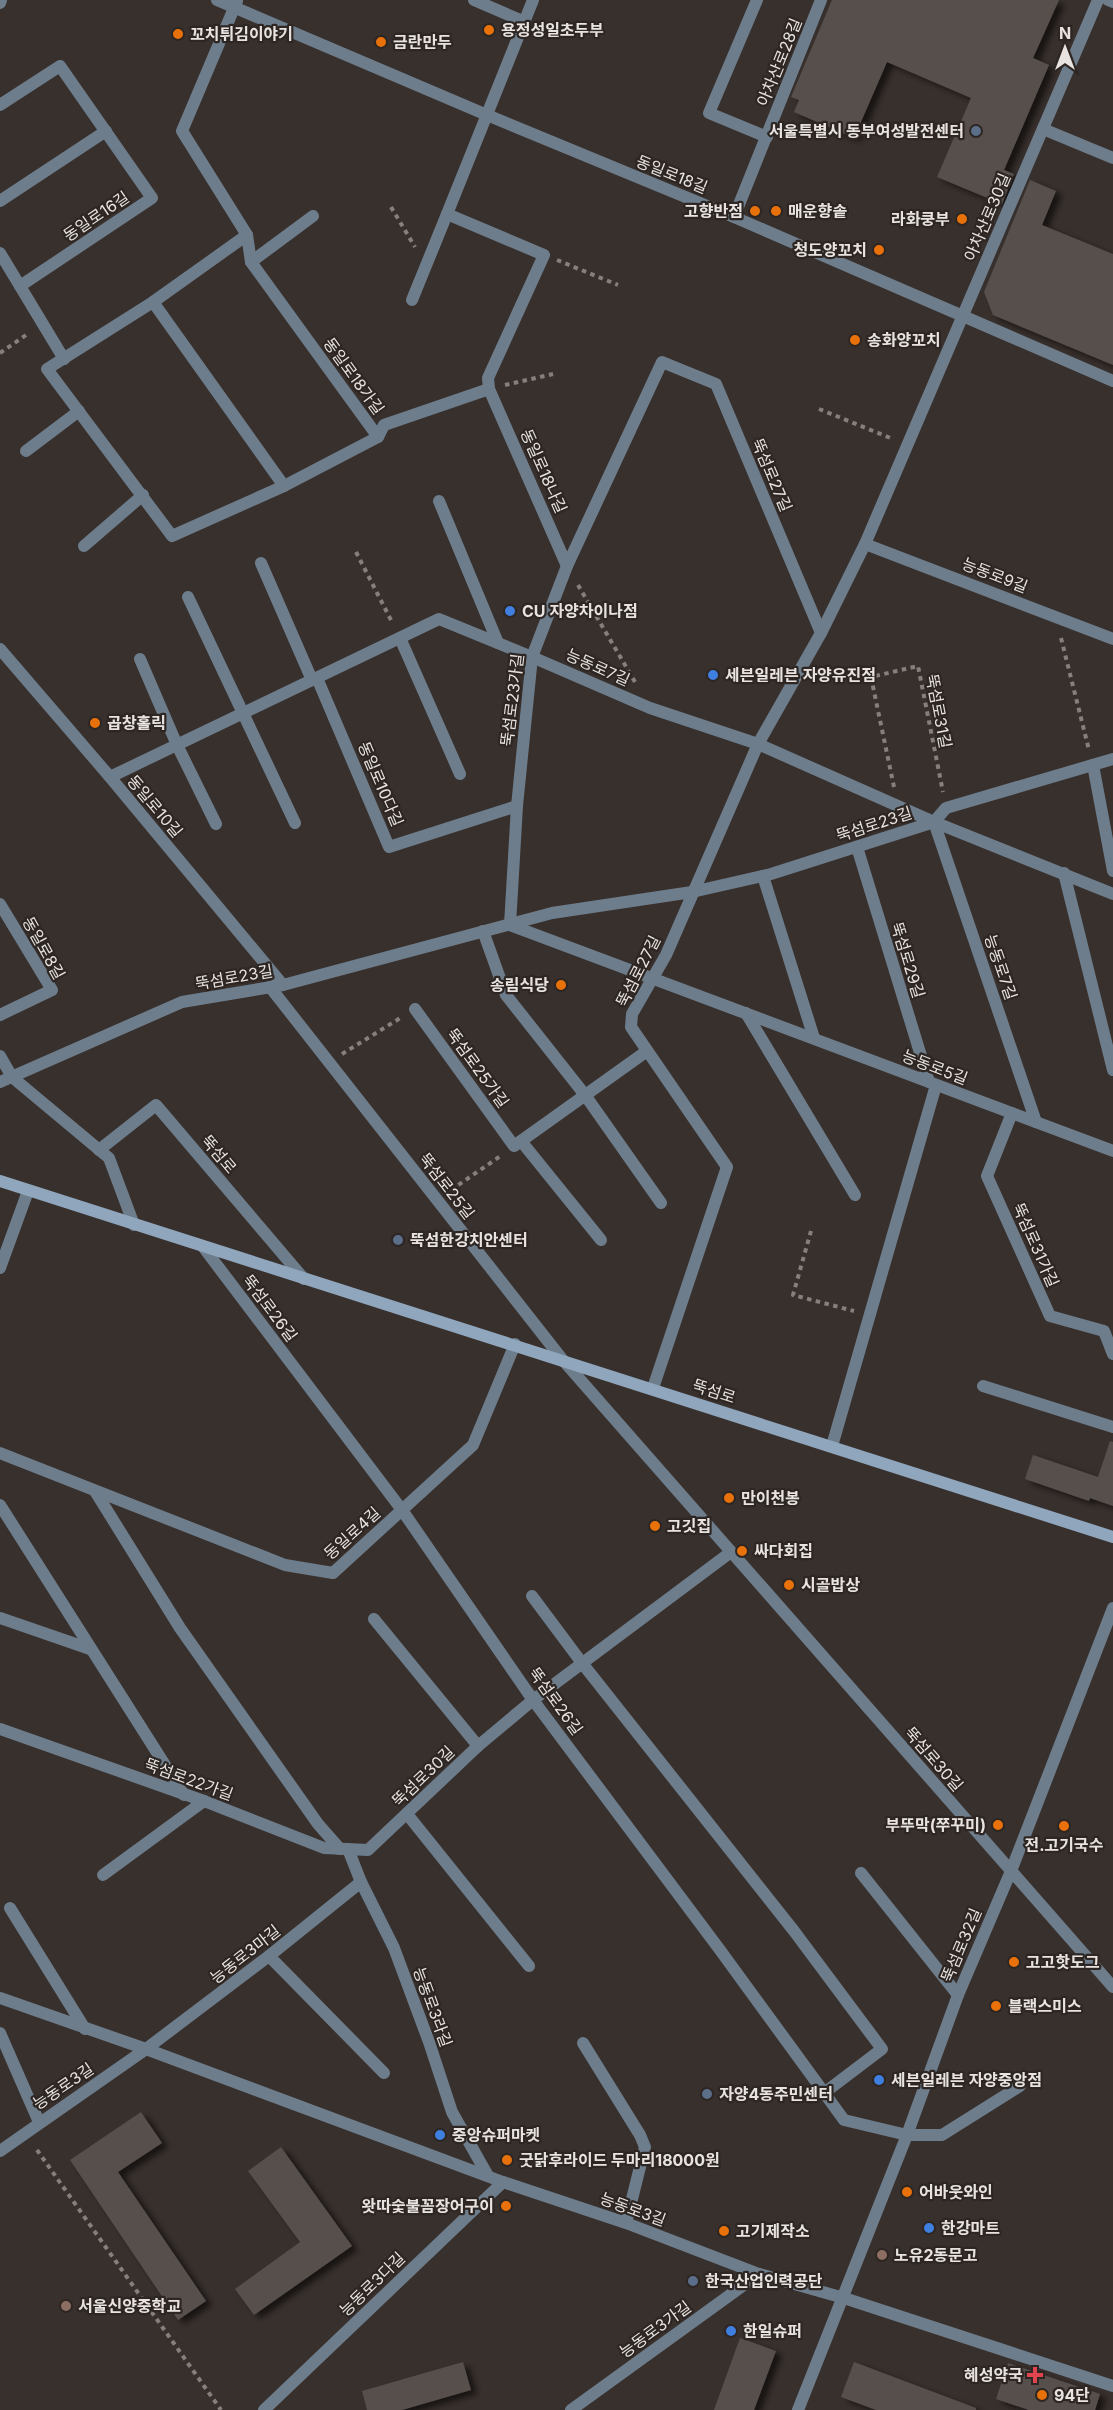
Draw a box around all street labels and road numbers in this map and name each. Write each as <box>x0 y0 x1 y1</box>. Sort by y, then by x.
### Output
street label: 아차산로28길 <box>752 15 806 109</box>
street label: 동일로18길 <box>633 151 711 197</box>
street label: 아차산로30길 <box>960 170 1014 264</box>
street label: 동일로16길 <box>59 187 133 245</box>
street label: 동일로18가길 <box>319 334 389 418</box>
street label: 동일로18나길 <box>517 426 571 516</box>
street label: 뚝섬로27길 <box>748 435 796 515</box>
street label: 능동로9길 <box>959 553 1031 597</box>
street label: 능동로7길 <box>563 644 633 690</box>
street label: 뚝섬로23가길 <box>496 653 528 747</box>
street label: 뚝섬로31길 <box>922 672 956 750</box>
street label: 동일로10다길 <box>354 739 408 829</box>
street label: 동일로10길 <box>123 771 187 841</box>
street label: 뚝섬로23길 <box>834 802 914 846</box>
street label: 동일로8길 <box>19 913 69 983</box>
street label: 뚝섬로29길 <box>887 920 929 1000</box>
street label: 뚝섬로27길 <box>611 932 665 1010</box>
street label: 능동로7길 <box>980 932 1022 1002</box>
street label: 뚝섬로23길 <box>194 960 274 994</box>
street label: 뚝섬로25가길 <box>443 1024 513 1112</box>
street label: 능동로5길 <box>899 1045 971 1089</box>
street label: 뚝섬로 <box>197 1131 241 1178</box>
street label: 뚝섬로25길 <box>415 1149 479 1223</box>
street label: 뚝섬로31가길 <box>1009 1200 1063 1290</box>
street label: 뚝섬로26길 <box>238 1271 302 1345</box>
street label: 뚝섬로 <box>690 1375 738 1407</box>
street label: 동일로4길 <box>320 1502 384 1564</box>
street label: 뚝섬로26길 <box>525 1663 587 1739</box>
street label: 뚝섬로30길 <box>901 1723 967 1795</box>
street label: 뚝섬로30길 <box>388 1741 458 1811</box>
street label: 뚝섬로22가길 <box>142 1754 236 1804</box>
street label: 뚝섬로32길 <box>936 1905 986 1985</box>
street label: 능동로3마길 <box>206 1920 284 1988</box>
street label: 능동로3라길 <box>409 1964 457 2050</box>
street label: 능동로3길 <box>29 2058 97 2114</box>
street label: 능동로3길 <box>597 2188 669 2230</box>
street label: 능동로3다길 <box>335 2248 409 2320</box>
street label: 능동로3가길 <box>615 2296 695 2362</box>

